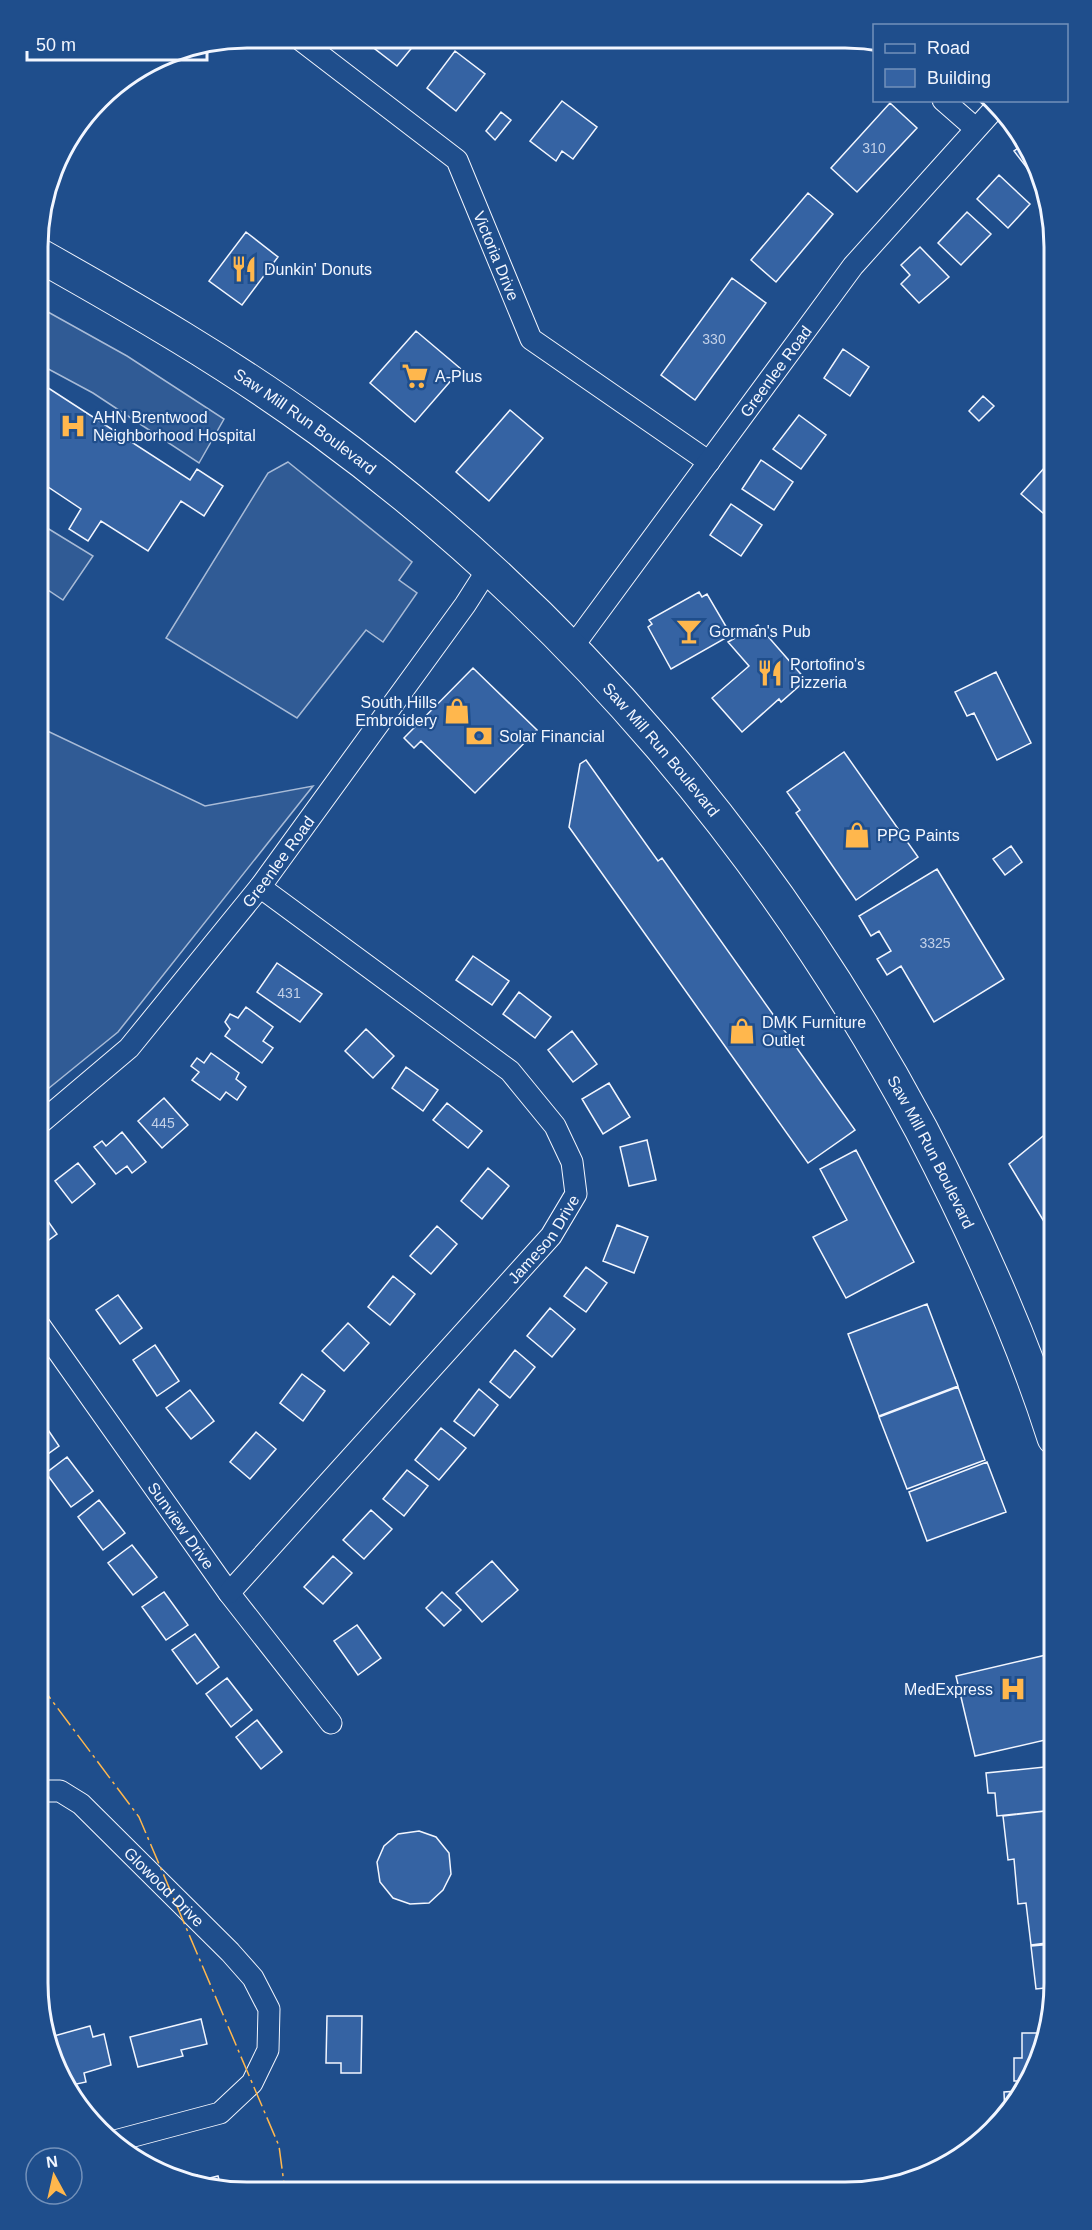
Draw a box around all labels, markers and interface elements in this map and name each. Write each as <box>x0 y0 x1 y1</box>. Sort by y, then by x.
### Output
scale bar <box>27 24 207 62</box>
legend <box>873 24 1068 102</box>
text: 50 m <box>36 35 76 55</box>
text: Road <box>927 38 970 58</box>
text: Building <box>927 68 991 88</box>
house number: 310 <box>862 140 886 156</box>
street label: Victoria Drive <box>470 209 522 303</box>
restaurant icon: Dunkin' Donuts <box>229 254 259 284</box>
place label: Dunkin' Donuts <box>264 261 372 278</box>
street label: Greenlee Road <box>737 323 815 420</box>
house number: 330 <box>702 331 726 347</box>
supermarket icon: A-Plus <box>400 361 430 391</box>
street label: Saw Mill Run Boulevard <box>231 365 379 478</box>
place label: A-Plus <box>435 368 482 385</box>
place label: AHN Brentwood Neighborhood Hospital <box>93 409 256 444</box>
hospital icon: AHN Brentwood Neighborhood Hospital <box>58 411 88 441</box>
bar icon: Gorman's Pub <box>674 616 704 646</box>
place label: Gorman's Pub <box>709 623 811 640</box>
place label: Portofino's Pizzeria <box>790 656 865 691</box>
restaurant icon: Portofino's Pizzeria <box>755 658 785 688</box>
street label: Saw Mill Run Boulevard <box>599 680 723 820</box>
place label: South Hills Embroidery <box>355 694 437 729</box>
shop icon: South Hills Embroidery <box>442 696 472 726</box>
bank icon: Solar Financial <box>464 721 494 751</box>
place label: Solar Financial <box>499 728 605 745</box>
street label: Greenlee Road <box>239 813 318 911</box>
shop icon: PPG Paints <box>842 820 872 850</box>
place label: PPG Paints <box>877 827 960 844</box>
house number: 3325 <box>919 935 951 951</box>
house number: 431 <box>277 985 301 1001</box>
place label: DMK Furniture Outlet <box>762 1014 866 1049</box>
shop icon: DMK Furniture Outlet <box>727 1016 757 1046</box>
street label: Saw Mill Run Boulevard <box>884 1073 977 1231</box>
house number: 445 <box>151 1115 175 1131</box>
street label: Jameson Drive <box>505 1192 583 1287</box>
street label: Sunview Drive <box>144 1479 217 1573</box>
hospital icon: MedExpress <box>998 1674 1028 1704</box>
place label: MedExpress <box>904 1681 993 1698</box>
street label: Glowood Drive <box>121 1844 207 1930</box>
north arrow <box>24 2146 84 2206</box>
text: N <box>45 2152 59 2171</box>

